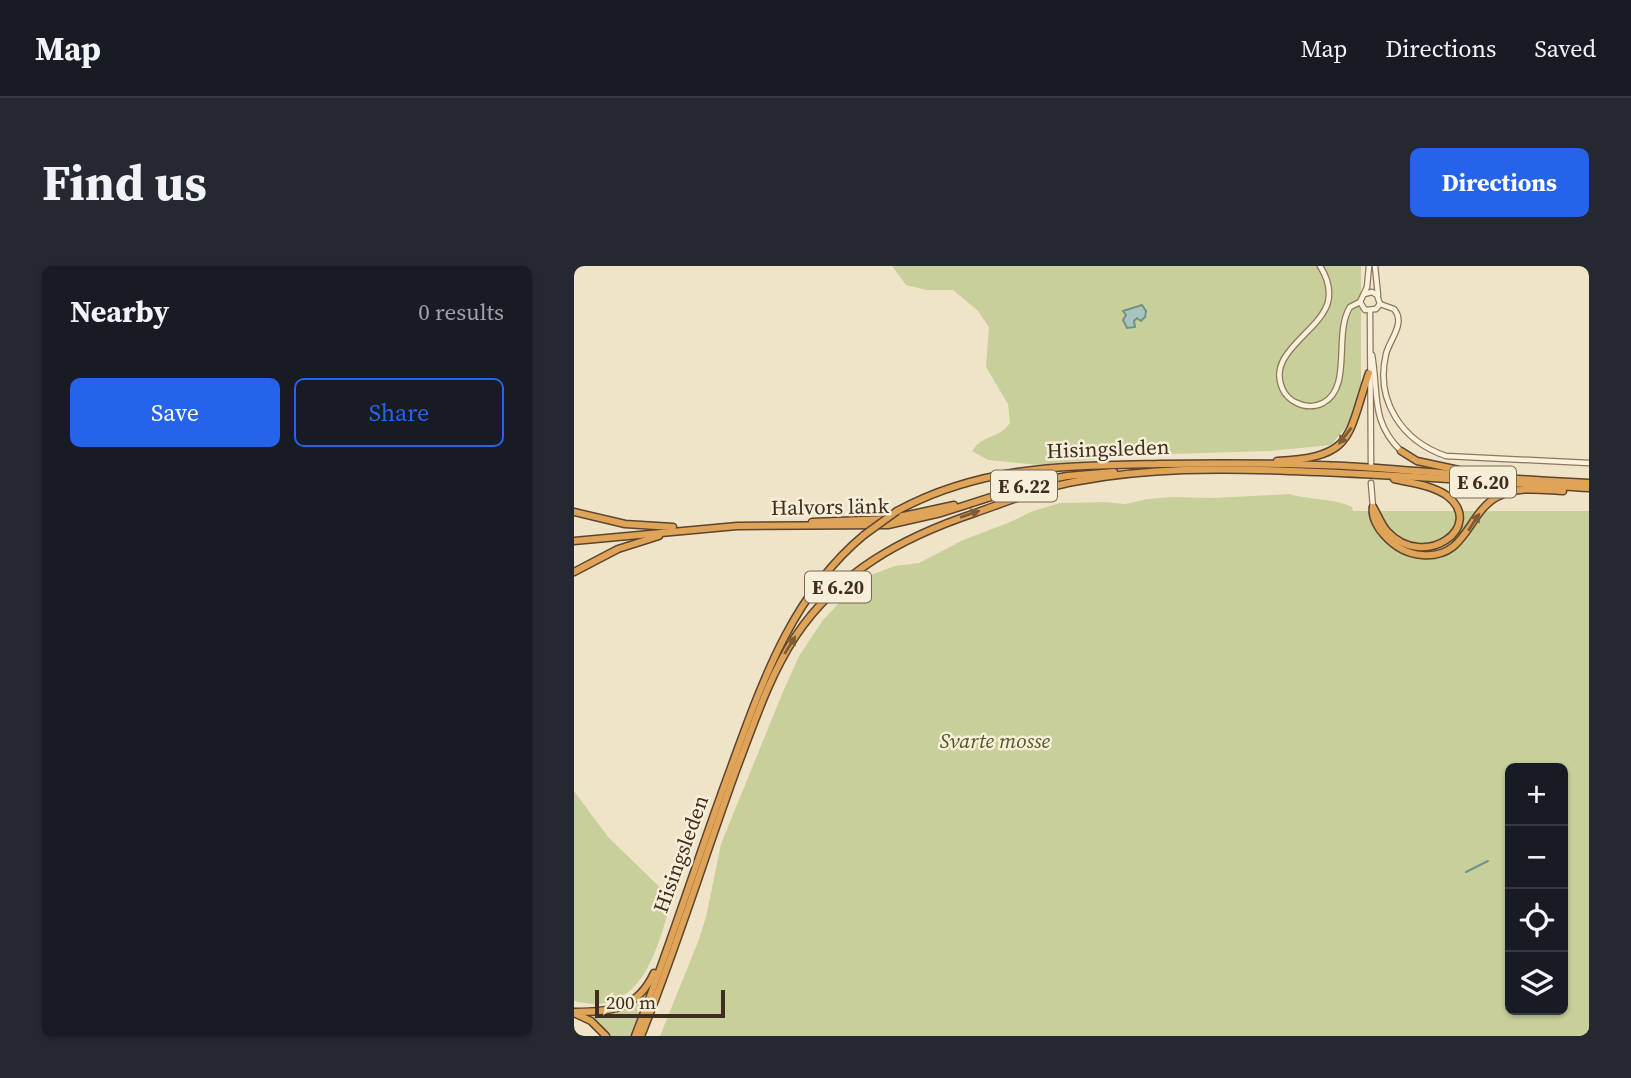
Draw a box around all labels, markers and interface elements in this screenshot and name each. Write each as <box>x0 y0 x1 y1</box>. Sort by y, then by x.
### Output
text: Map <box>35 26 101 71</box>
text: Map <box>1300 32 1347 65</box>
text: Directions <box>1385 32 1496 65</box>
text: Saved <box>1534 32 1596 65</box>
button: Directions <box>1410 148 1589 217</box>
text: Find us <box>42 149 207 216</box>
text: Nearby <box>70 291 169 332</box>
text: 0 results <box>418 296 504 328</box>
button: Save <box>70 378 280 447</box>
button: Share <box>294 378 504 447</box>
one-way arrow <box>1339 427 1353 445</box>
street label: Hisingsleden <box>1046 432 1170 465</box>
road number: E 6.20 <box>1450 466 1516 498</box>
road number: E 6.22 <box>991 470 1057 501</box>
street label: Halvors länk <box>771 491 890 522</box>
one-way arrow <box>959 509 980 519</box>
one-way arrow <box>1467 512 1480 531</box>
road number: E 6.20 <box>805 572 871 602</box>
one-way arrow <box>784 636 797 655</box>
park label: Svarte mosse <box>940 726 1051 755</box>
map controls <box>1505 763 1568 1015</box>
button: + <box>1505 763 1568 826</box>
street label: Hisingsleden <box>646 791 715 917</box>
button: − <box>1505 826 1568 889</box>
button: locate <box>1505 889 1568 952</box>
button: layers <box>1505 952 1568 1015</box>
scale bar <box>595 987 724 1019</box>
text: 200 m <box>606 989 656 1015</box>

